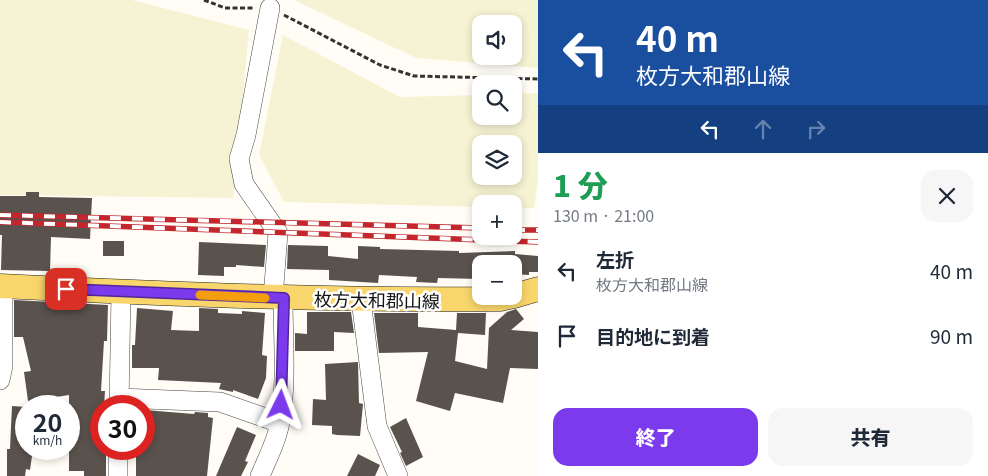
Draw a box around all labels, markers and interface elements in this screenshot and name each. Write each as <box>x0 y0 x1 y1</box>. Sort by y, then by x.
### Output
text: 40 m <box>636 11 719 62</box>
map controls <box>472 15 522 305</box>
button: sound <box>472 15 522 65</box>
icon: left <box>553 20 618 85</box>
text: 枚方大和郡山線 <box>636 58 790 90</box>
button: search <box>472 75 522 125</box>
icon: left <box>696 115 724 143</box>
icon: ahead <box>749 115 777 143</box>
icon: right <box>802 115 830 143</box>
button: layers <box>472 135 522 185</box>
text: 1 分 <box>553 162 608 206</box>
button: close <box>921 170 973 222</box>
button: + <box>472 195 522 245</box>
text: 130 m · 21:00 <box>553 203 654 227</box>
text: 左折 <box>596 245 634 272</box>
button: − <box>472 255 522 305</box>
icon: left <box>553 257 581 285</box>
text: 40 m <box>930 257 973 284</box>
pin <box>45 268 87 310</box>
text: 枚方大和郡山線 <box>596 272 708 296</box>
icon: arrive <box>52 275 80 303</box>
street label: 枚方大和郡山線 <box>314 285 440 313</box>
icon: arrive <box>553 322 581 350</box>
text: 目的地に到着 <box>596 322 710 349</box>
text: 90 m <box>930 322 973 349</box>
position arrow <box>254 378 306 430</box>
speed limit sign: 30 <box>90 395 155 460</box>
text: 20 <box>33 403 62 439</box>
button: 終了 <box>553 408 758 466</box>
button: 共有 <box>768 408 973 466</box>
text: km/h <box>33 431 62 448</box>

